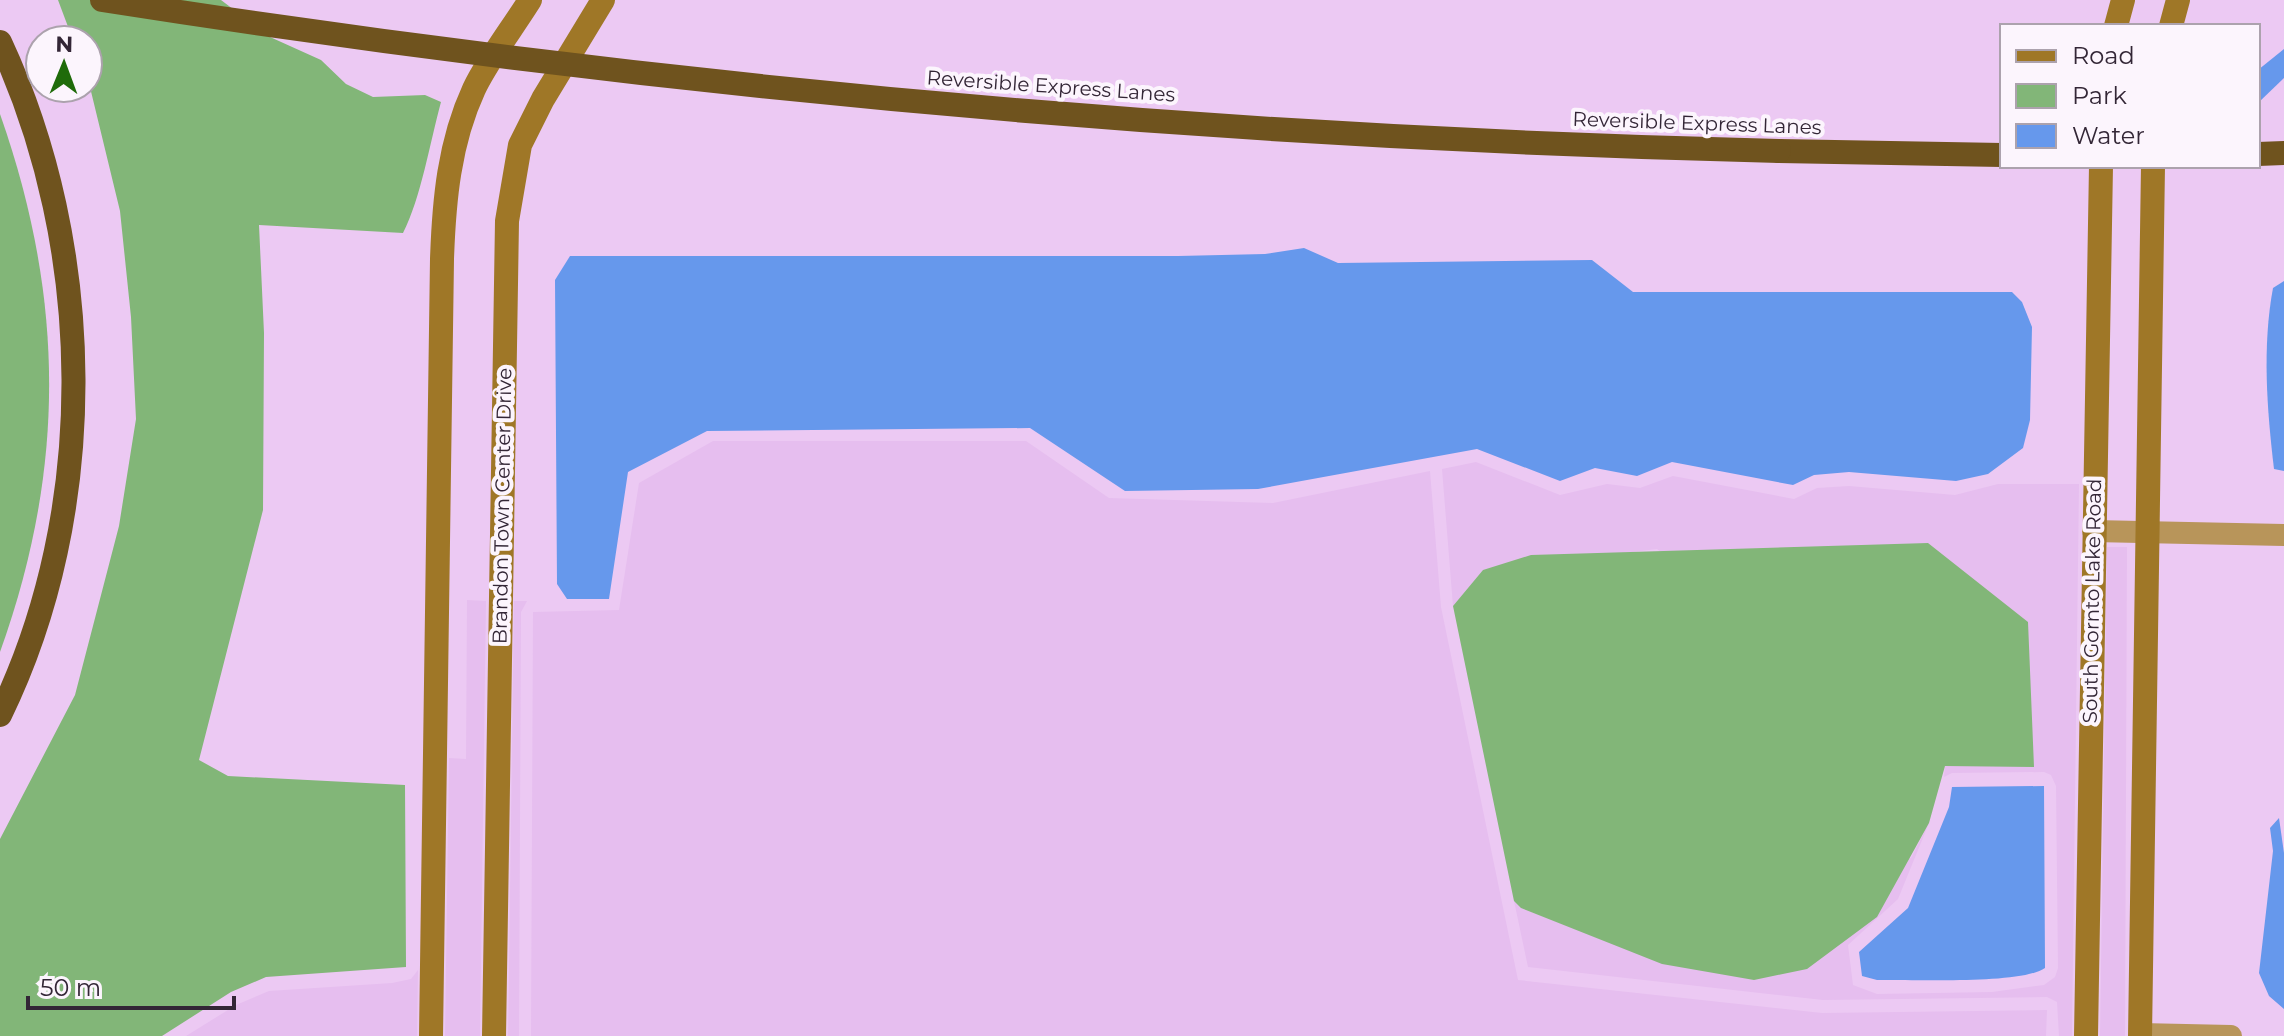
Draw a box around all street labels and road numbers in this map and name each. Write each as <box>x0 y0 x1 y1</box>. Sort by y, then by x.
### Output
street label: Reversible Express Lanes <box>926 65 1176 107</box>
street label: Reversible Express Lanes <box>1572 107 1822 139</box>
street label: Brandon Town Center Drive <box>488 368 516 644</box>
street label: South Gornto Lake Road <box>2078 478 2106 724</box>

